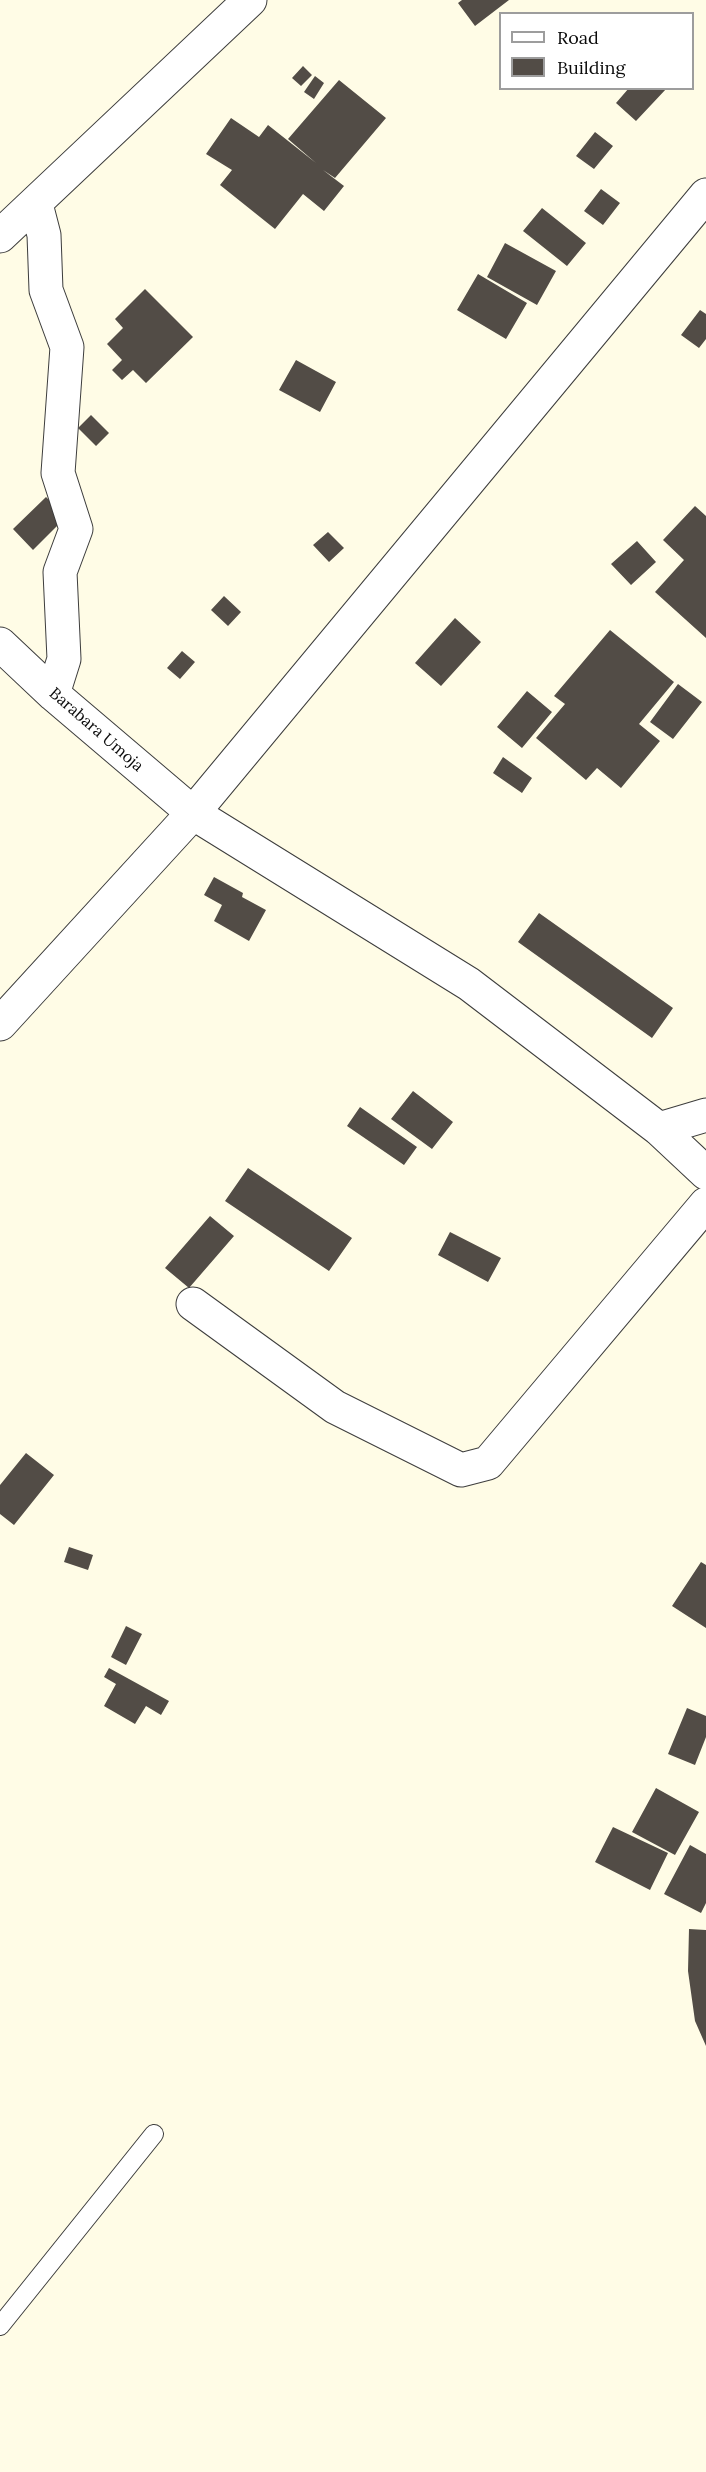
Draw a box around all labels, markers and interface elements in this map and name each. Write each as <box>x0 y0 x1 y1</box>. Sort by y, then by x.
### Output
legend <box>499 12 694 90</box>
text: Road <box>557 26 599 49</box>
text: Building <box>557 56 625 79</box>
street label: Barabara Umoja <box>45 684 147 776</box>

